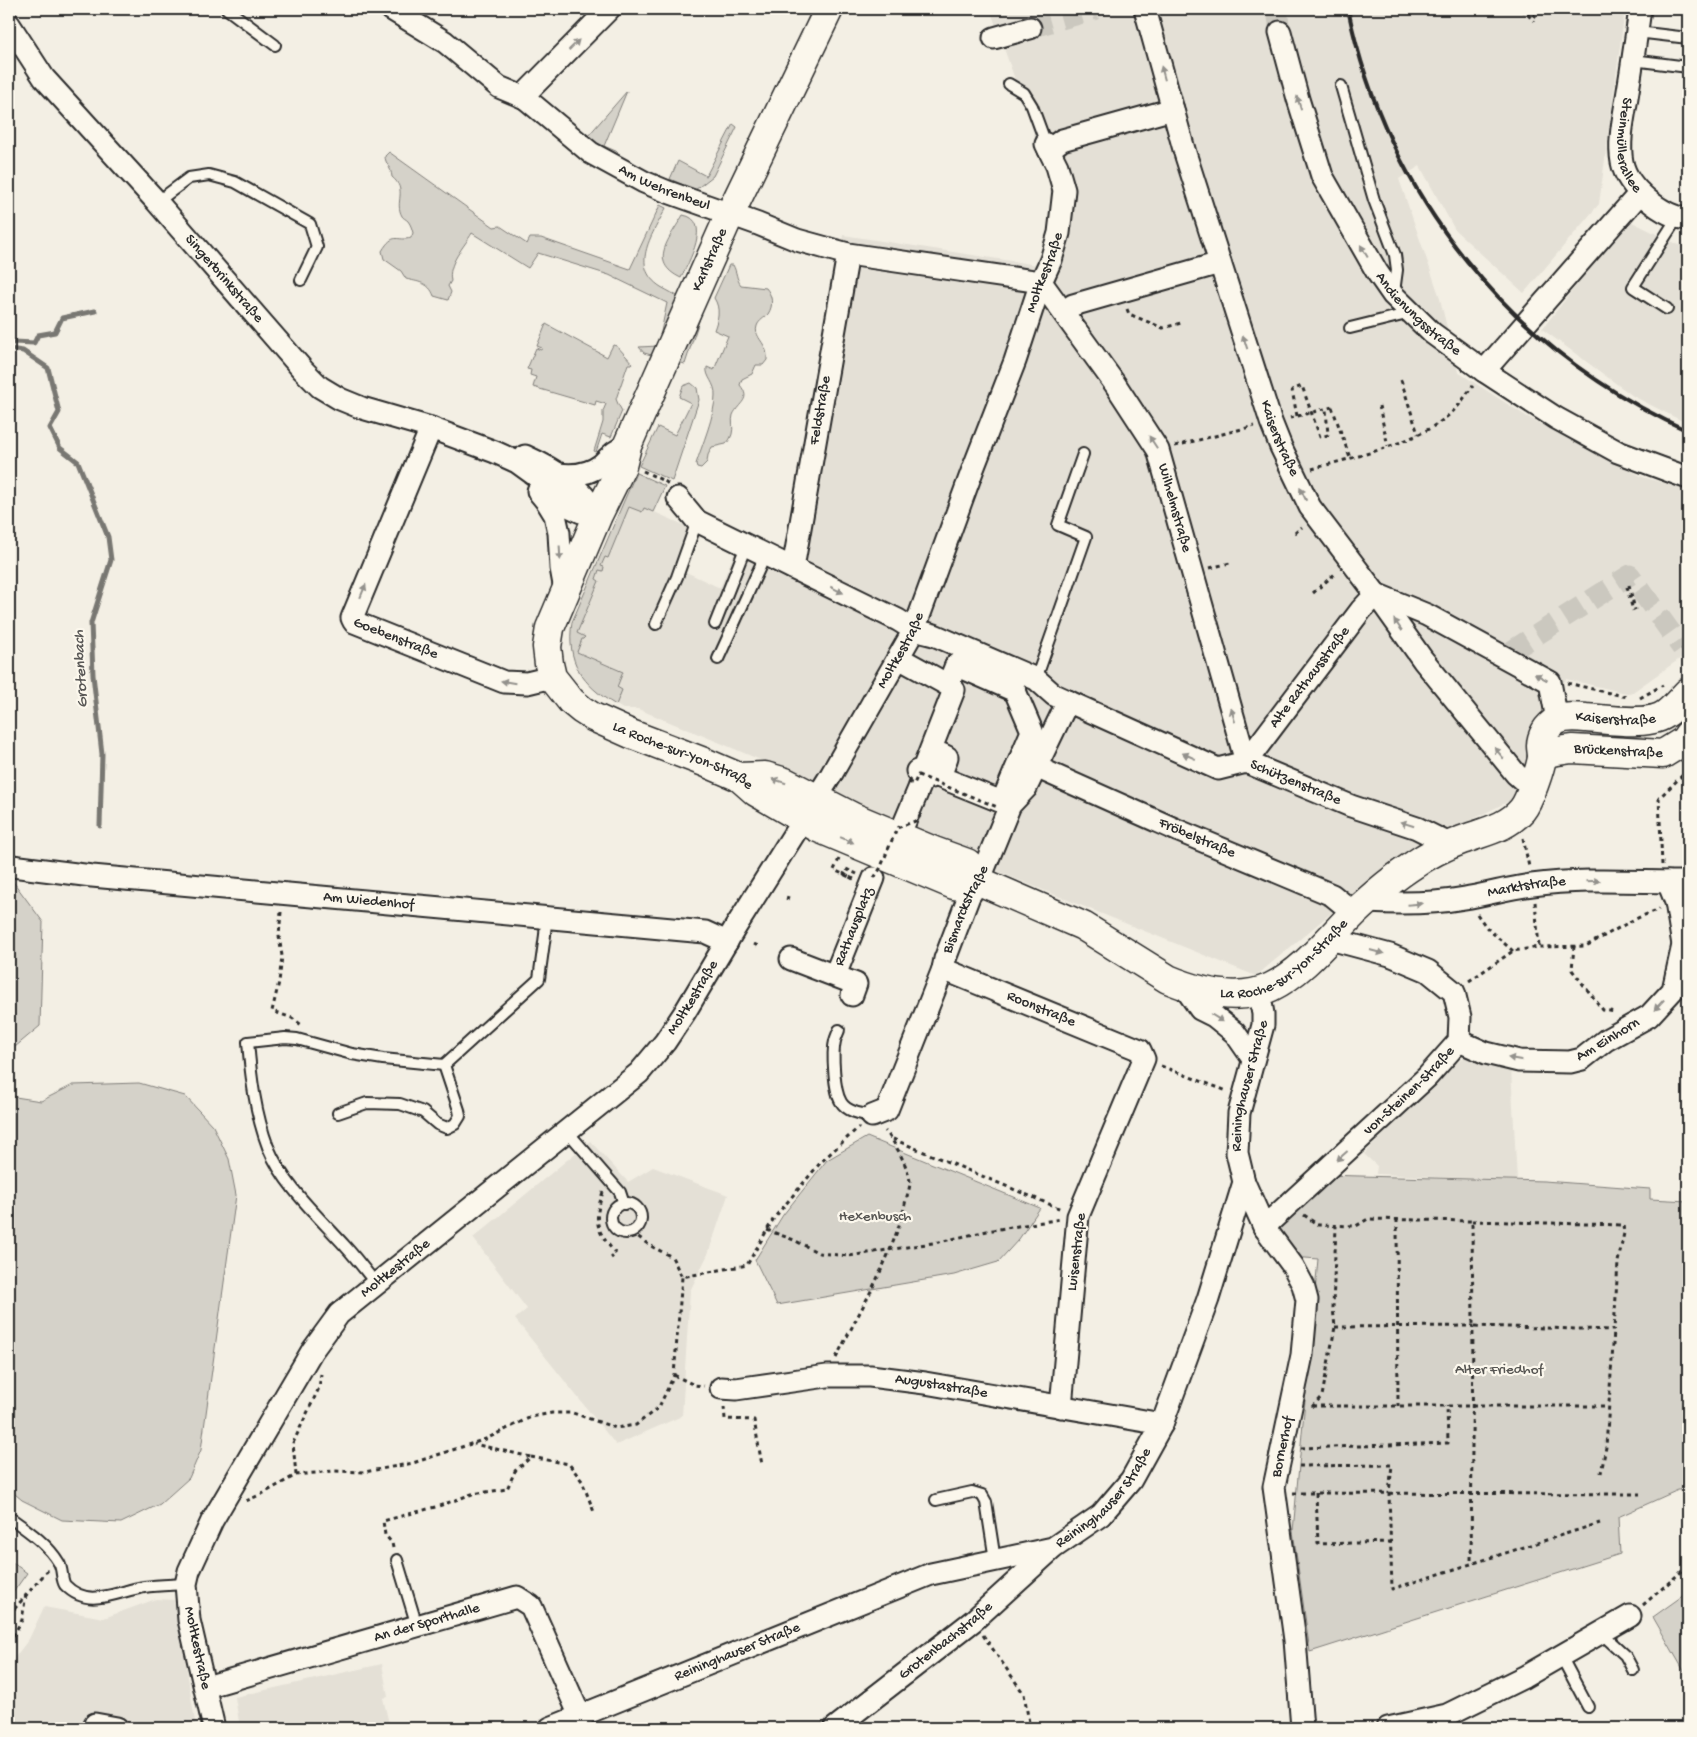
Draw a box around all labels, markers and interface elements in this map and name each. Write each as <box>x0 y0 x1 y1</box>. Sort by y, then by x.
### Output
one-way arrow <box>568 39 580 51</box>
one-way arrow <box>1159 65 1167 80</box>
one-way arrow <box>1294 95 1302 110</box>
street label: Steinmüllerallee <box>1612 96 1646 197</box>
street label: Am Wehrenbeul <box>615 161 712 215</box>
street label: Karlstraße <box>688 225 732 294</box>
street label: Moltkestraße <box>1023 230 1068 315</box>
street label: Singerbrinkstraße <box>180 231 267 327</box>
one-way arrow <box>1360 244 1369 257</box>
street label: Andienungsstraße <box>1371 269 1465 360</box>
one-way arrow <box>1241 334 1249 349</box>
street label: Feldstraße <box>806 374 836 447</box>
street label: Kaiserstraße <box>1256 398 1303 480</box>
one-way arrow <box>1148 436 1157 449</box>
street label: Wilhelmstraße <box>1153 462 1195 555</box>
one-way arrow <box>1299 486 1307 501</box>
one-way arrow <box>557 545 565 561</box>
one-way arrow <box>360 584 368 598</box>
one-way arrow <box>830 586 844 594</box>
street label: Moltkestraße <box>873 610 929 692</box>
street label: Goebenstraße <box>350 614 441 664</box>
one-way arrow <box>1393 618 1403 632</box>
street label: Alte Rathausstraße <box>1266 623 1354 732</box>
water label: Grotenbach <box>70 629 94 708</box>
one-way arrow <box>1534 673 1548 681</box>
one-way arrow <box>499 678 515 686</box>
one-way arrow <box>1228 708 1236 723</box>
street label: Kaiserstraße <box>1575 708 1658 730</box>
street label: La Roche-sur-Yon-Straße <box>610 718 757 794</box>
street label: Brückenstraße <box>1573 740 1664 763</box>
one-way arrow <box>1493 747 1505 759</box>
one-way arrow <box>1182 751 1197 760</box>
street label: Schützenstraße <box>1247 756 1344 810</box>
one-way arrow <box>772 776 787 784</box>
street label: Fröbelstraße <box>1155 814 1238 863</box>
one-way arrow <box>1399 820 1414 828</box>
one-way arrow <box>840 837 854 845</box>
street label: Bismarckstraße <box>939 863 993 957</box>
street label: Marktstraße <box>1486 873 1567 902</box>
one-way arrow <box>1586 877 1602 885</box>
street label: Rathausplatz <box>831 885 878 969</box>
street label: Am Wiedenhof <box>322 888 416 915</box>
one-way arrow <box>1407 899 1423 907</box>
street label: La Roche-sur-Yon-Straße <box>1219 915 1352 1004</box>
one-way arrow <box>1369 948 1384 956</box>
street label: Moltkestraße <box>663 957 723 1039</box>
street label: Roonstraße <box>1004 987 1078 1032</box>
one-way arrow <box>1653 998 1665 1010</box>
one-way arrow <box>1210 1014 1223 1023</box>
street label: Am Einhorn <box>1573 1014 1643 1066</box>
street label: Reininghauser Straße <box>1228 1020 1272 1152</box>
street label: von-Steinen-Straße <box>1360 1043 1459 1140</box>
one-way arrow <box>1507 1055 1523 1063</box>
one-way arrow <box>1337 1150 1349 1162</box>
park label: Hexenbusch <box>839 1208 911 1226</box>
street label: Luisenstraße <box>1063 1212 1091 1292</box>
street label: Moltkestraße <box>357 1235 434 1302</box>
park label: Alter Friedhof <box>1455 1361 1544 1379</box>
street label: Augustastraße <box>894 1370 989 1403</box>
street label: Bornerhof <box>1268 1414 1298 1480</box>
street label: Reininghauser Straße <box>1052 1445 1156 1552</box>
street label: Grotenbachstraße <box>895 1598 997 1684</box>
street label: An der Sporthalle <box>372 1599 482 1647</box>
street label: Moltkestraße <box>179 1605 215 1691</box>
street label: Reininghauser Straße <box>672 1619 803 1686</box>

